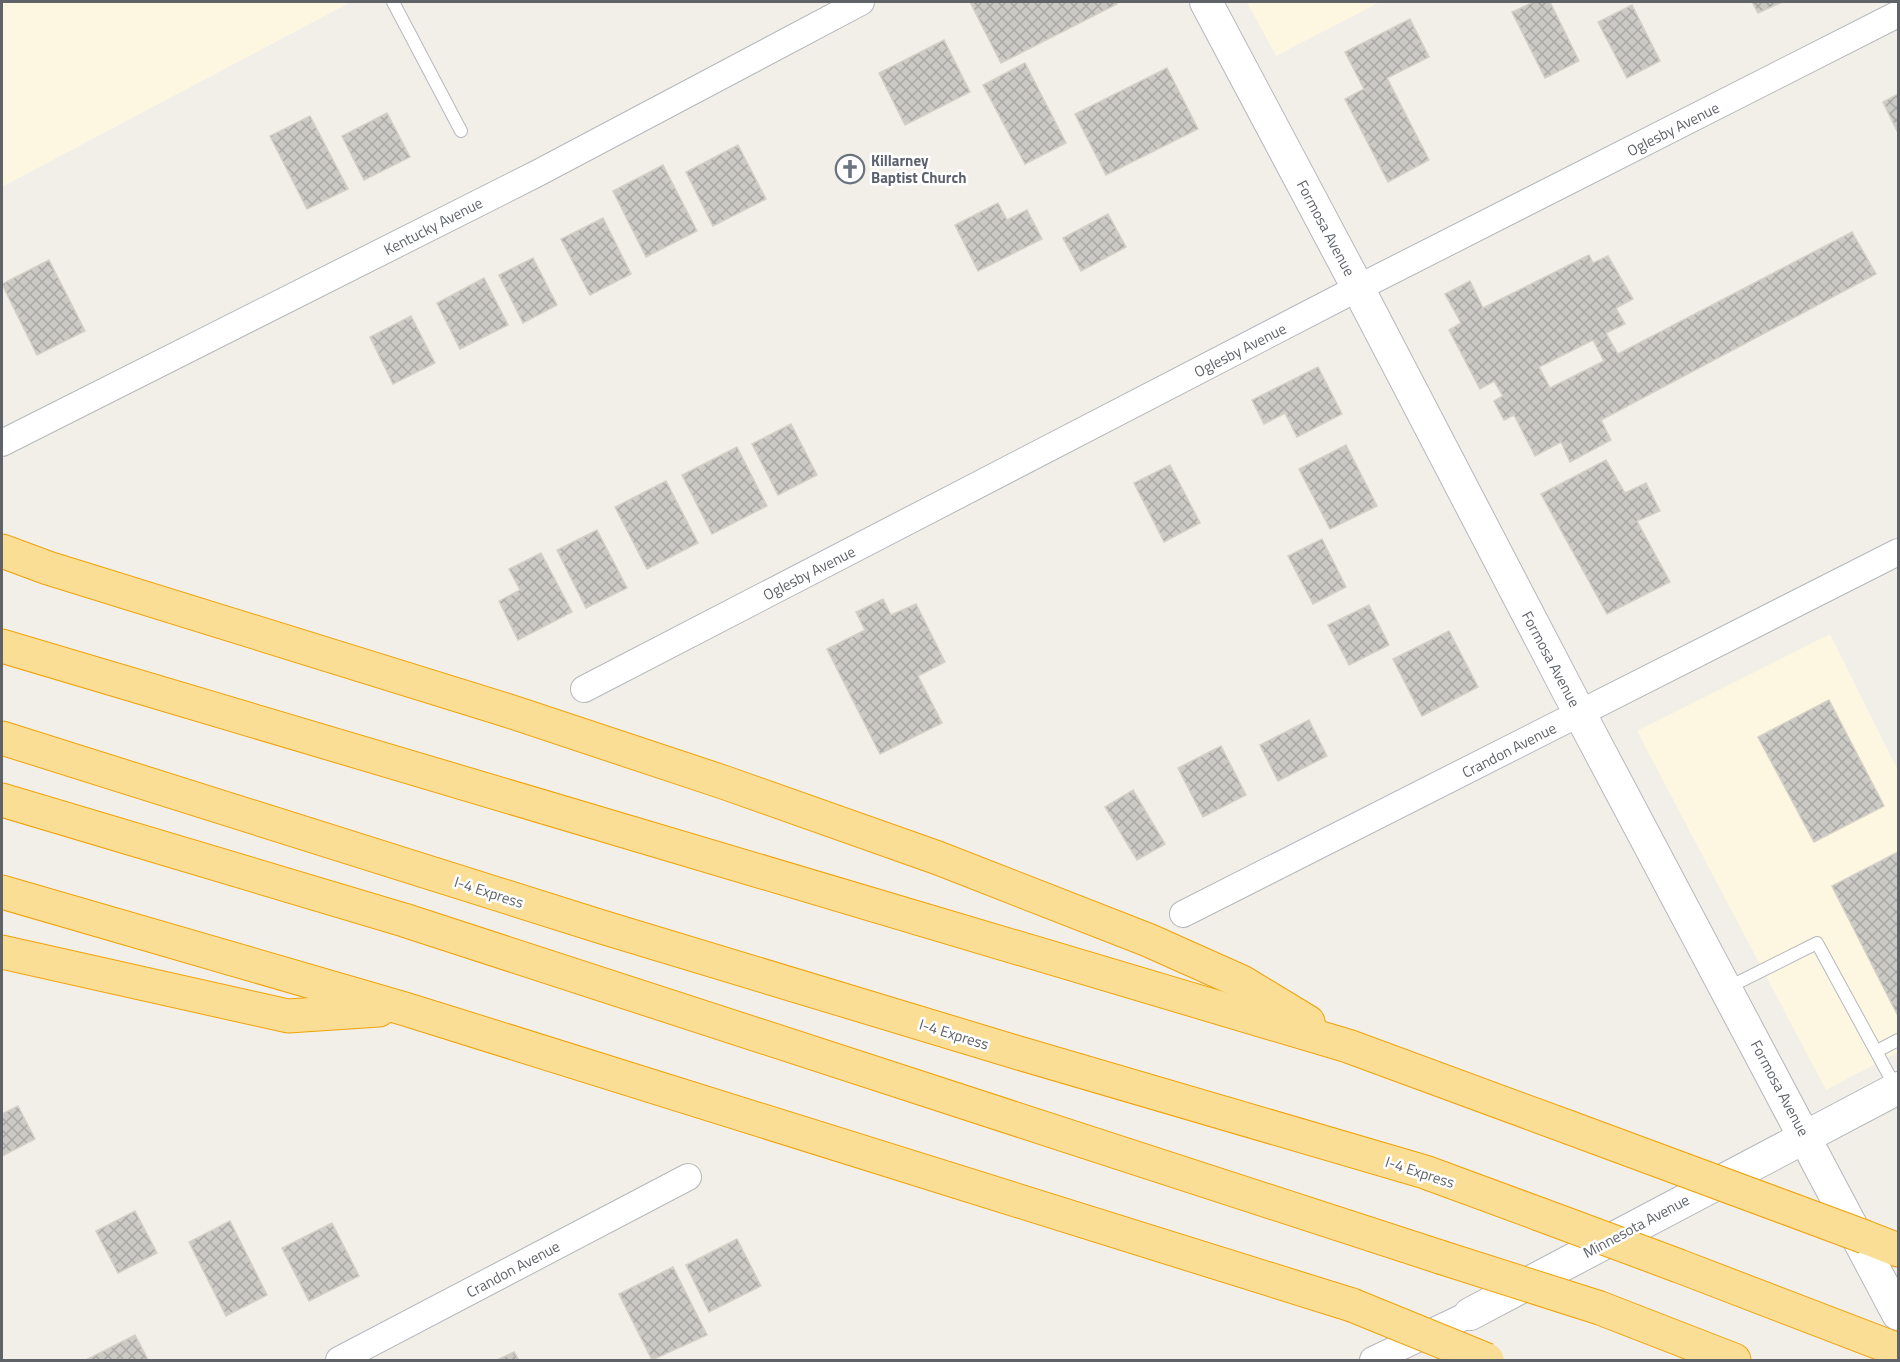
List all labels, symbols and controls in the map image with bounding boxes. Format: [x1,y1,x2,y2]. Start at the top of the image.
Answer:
street label: Oglesby Avenue [1623,96,1723,162]
place label: Killarney Baptist Church [871,149,966,189]
church icon: Killarney Baptist Church [834,153,866,185]
street label: Formosa Avenue [1291,176,1361,280]
street label: Kentucky Avenue [380,191,486,261]
street label: Oglesby Avenue [1190,317,1290,383]
street label: Oglesby Avenue [759,540,859,606]
street label: Formosa Avenue [1516,607,1586,711]
street label: Crandon Avenue [1458,716,1560,784]
street label: I-4 Express [451,870,527,914]
street label: I-4 Express [916,1013,992,1055]
street label: Formosa Avenue [1745,1036,1815,1140]
street label: I-4 Express [1382,1150,1458,1194]
street label: Minnesota Avenue [1579,1188,1693,1264]
street label: Crandon Avenue [462,1235,564,1303]

